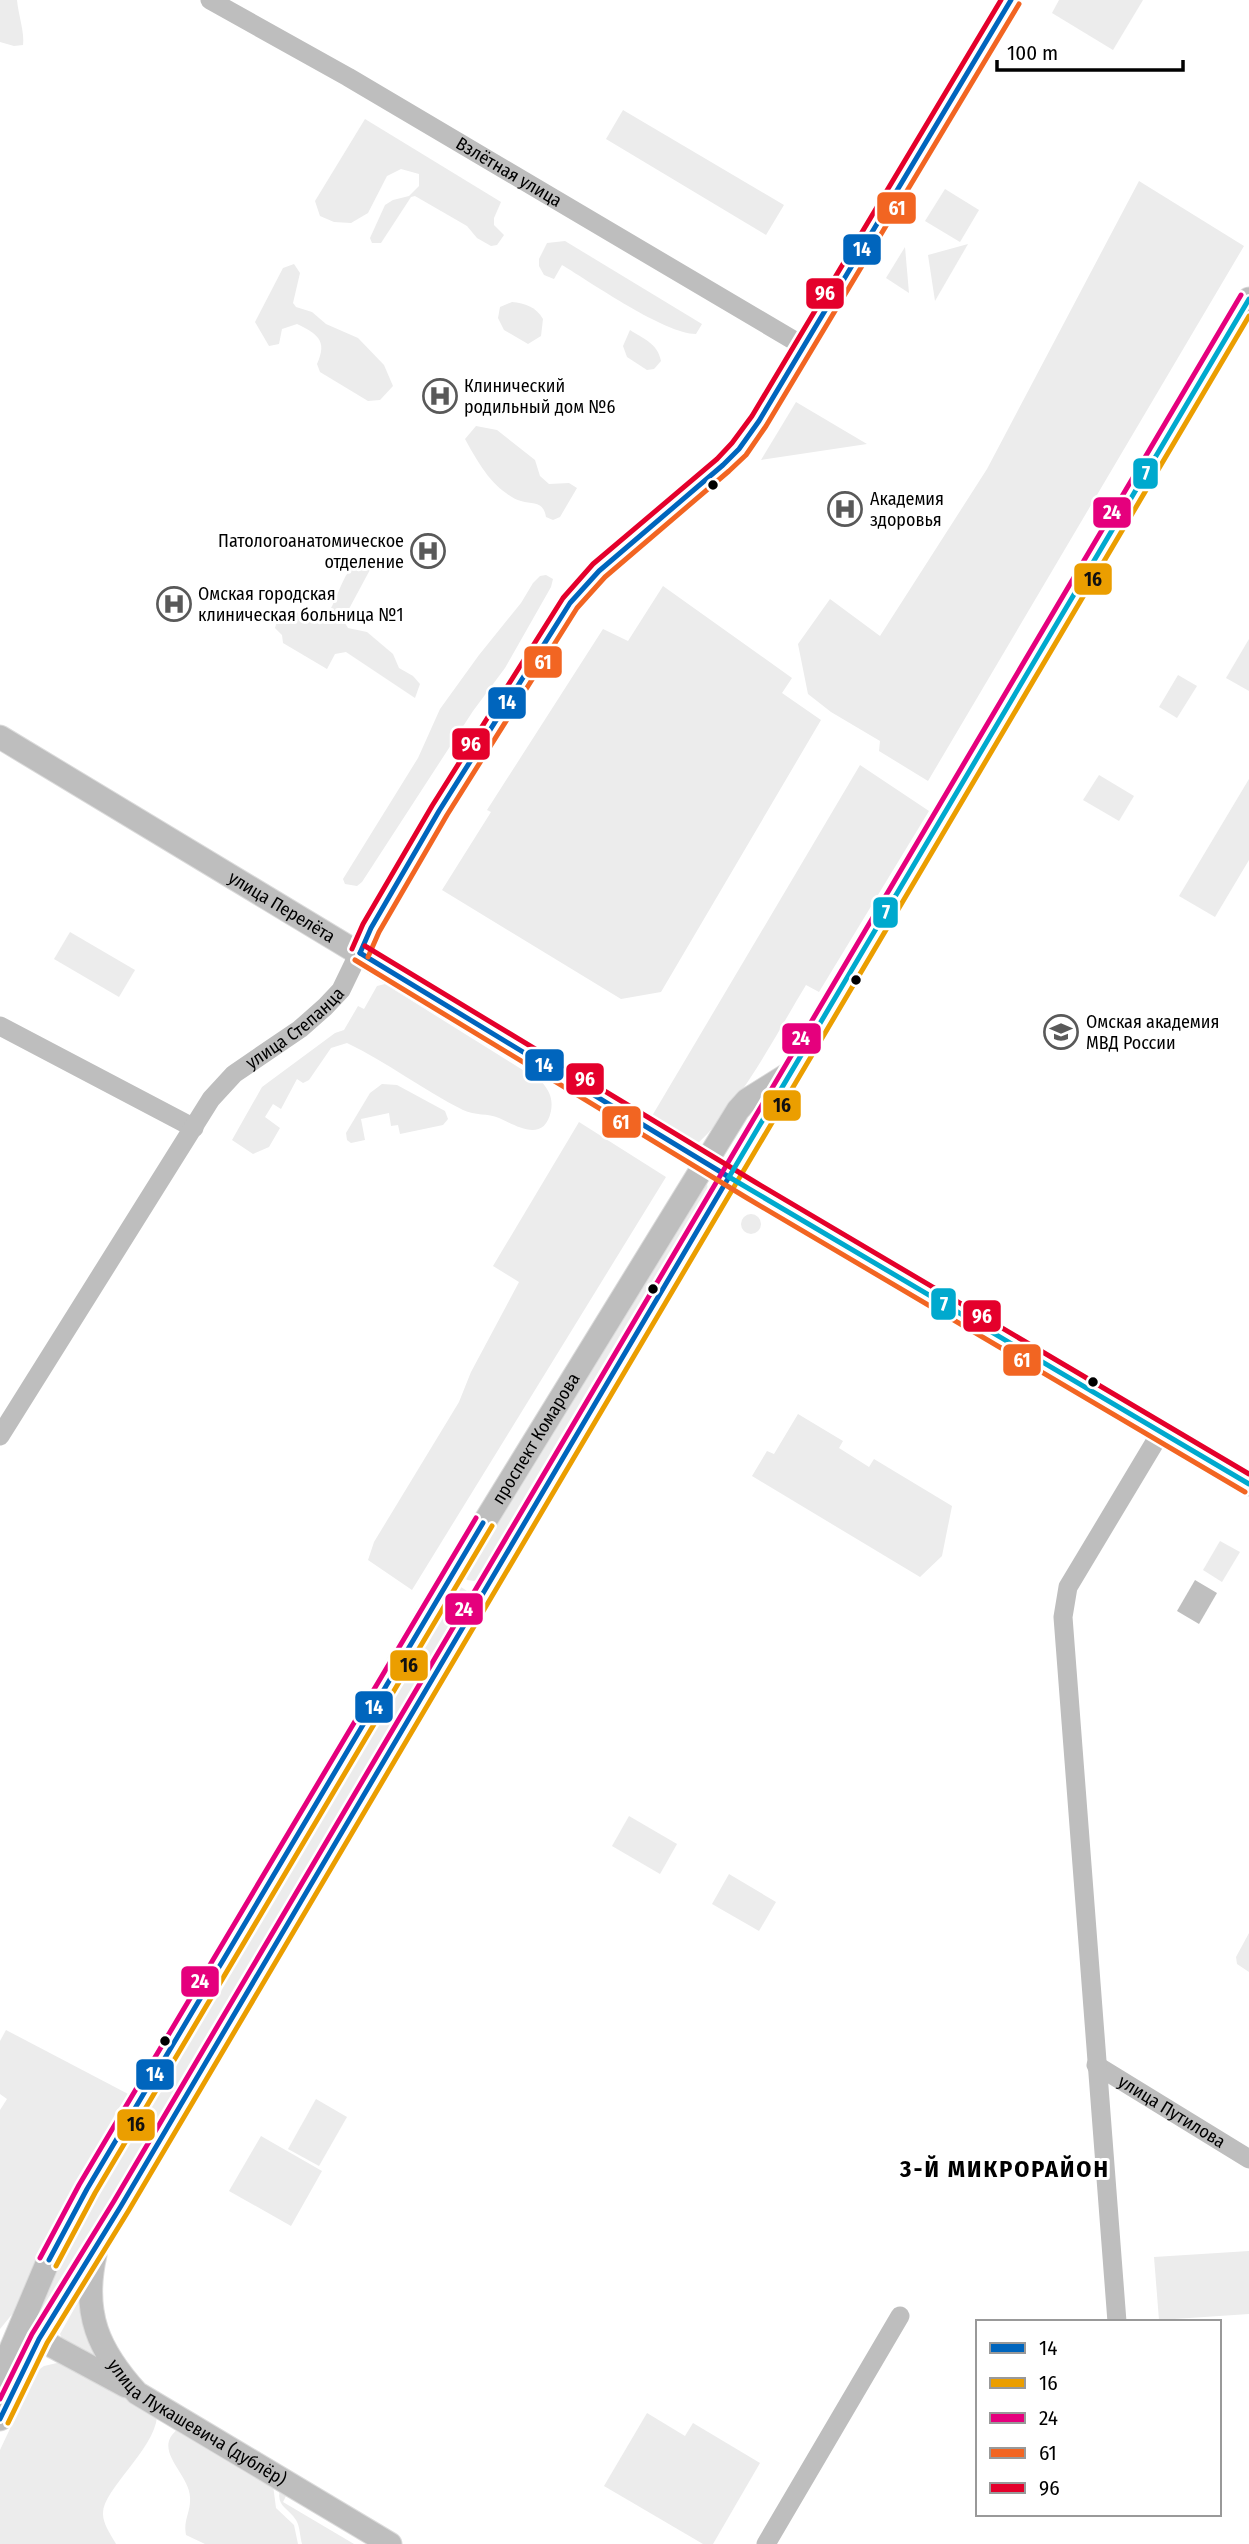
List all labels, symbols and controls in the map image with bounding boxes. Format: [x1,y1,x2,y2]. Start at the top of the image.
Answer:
scale bar [997,28,1182,72]
text: 100 m [1007,40,1058,66]
street label: Взлётная улица [452,132,566,212]
line badge: 61 [876,191,917,225]
text: 61 [888,197,906,220]
line badge: 14 [842,233,882,266]
text: 14 [853,238,871,261]
line badge: 96 [805,277,845,310]
text: 96 [815,282,835,305]
place label: Клинический родильный дом №6 [464,375,615,418]
hospital icon: Клинический родильный дом №6 [421,377,459,415]
line badge: 7 [1132,457,1159,490]
text: 7 [1142,462,1150,485]
unlabelled marker [706,478,720,492]
place label: Академия здоровья [870,488,944,531]
hospital icon: Академия здоровья [826,490,864,528]
line badge: 24 [1092,496,1132,529]
text: 24 [1102,501,1121,524]
place label: Патологоанатомическое отделение [218,530,404,573]
hospital icon: Патологоанатомическое отделение [409,532,447,570]
line badge: 16 [1073,562,1113,596]
text: 16 [1084,568,1102,591]
place label: Омская городская клиническая больница №1 [198,583,403,626]
hospital icon: Омская городская клиническая больница №1 [155,585,193,623]
line badge: 61 [523,645,563,679]
text: 61 [534,651,552,674]
line badge: 14 [487,686,527,720]
text: 14 [498,691,516,714]
line badge: 96 [451,727,491,761]
text: 96 [461,733,481,756]
street label: улица Перелёта [224,866,339,948]
line badge: 7 [872,896,899,929]
text: 7 [882,901,890,924]
unlabelled marker [849,973,863,987]
street label: улица Степанца [241,983,349,1074]
place label: Омская академия МВД России [1086,1011,1219,1054]
school or university icon: Омская академия МВД России [1042,1013,1080,1051]
line badge: 24 [781,1022,822,1055]
text: 24 [791,1027,810,1050]
line badge: 14 [524,1048,565,1082]
text: 14 [535,1054,553,1077]
line badge: 96 [565,1062,605,1096]
text: 96 [575,1068,595,1091]
line badge: 16 [762,1089,802,1122]
text: 16 [773,1094,791,1117]
line badge: 61 [601,1105,642,1139]
text: 61 [612,1111,630,1134]
unlabelled marker [646,1282,660,1296]
line badge: 7 [930,1287,957,1321]
text: 7 [940,1293,948,1316]
line badge: 96 [962,1299,1002,1333]
text: 96 [972,1305,992,1328]
line badge: 61 [1002,1343,1042,1377]
text: 61 [1013,1349,1031,1372]
street label: проспект Комарова [487,1369,585,1508]
unlabelled marker [1086,1375,1100,1389]
line badge: 24 [444,1592,484,1626]
text: 24 [454,1598,473,1621]
line badge: 16 [389,1649,429,1682]
text: 16 [400,1654,418,1677]
line badge: 14 [354,1690,394,1724]
text: 14 [365,1696,383,1719]
line badge: 24 [180,1965,220,1998]
text: 24 [190,1970,209,1993]
unlabelled marker [158,2034,172,2048]
line badge: 14 [135,2058,175,2091]
text: 14 [146,2063,164,2086]
street label: улица Путилова [1114,2070,1230,2153]
line badge: 16 [116,2108,156,2142]
text: 16 [127,2113,145,2136]
district label: 3-Й МИКРОРАЙОН [899,2155,1110,2183]
legend [976,2320,1221,2516]
text: 14 [1039,2335,1057,2361]
street label: улица Лукашевича (дублёр) [103,2355,290,2490]
text: 16 [1039,2370,1058,2396]
text: 24 [1039,2405,1058,2431]
text: 61 [1039,2440,1057,2466]
text: 96 [1039,2475,1060,2501]

